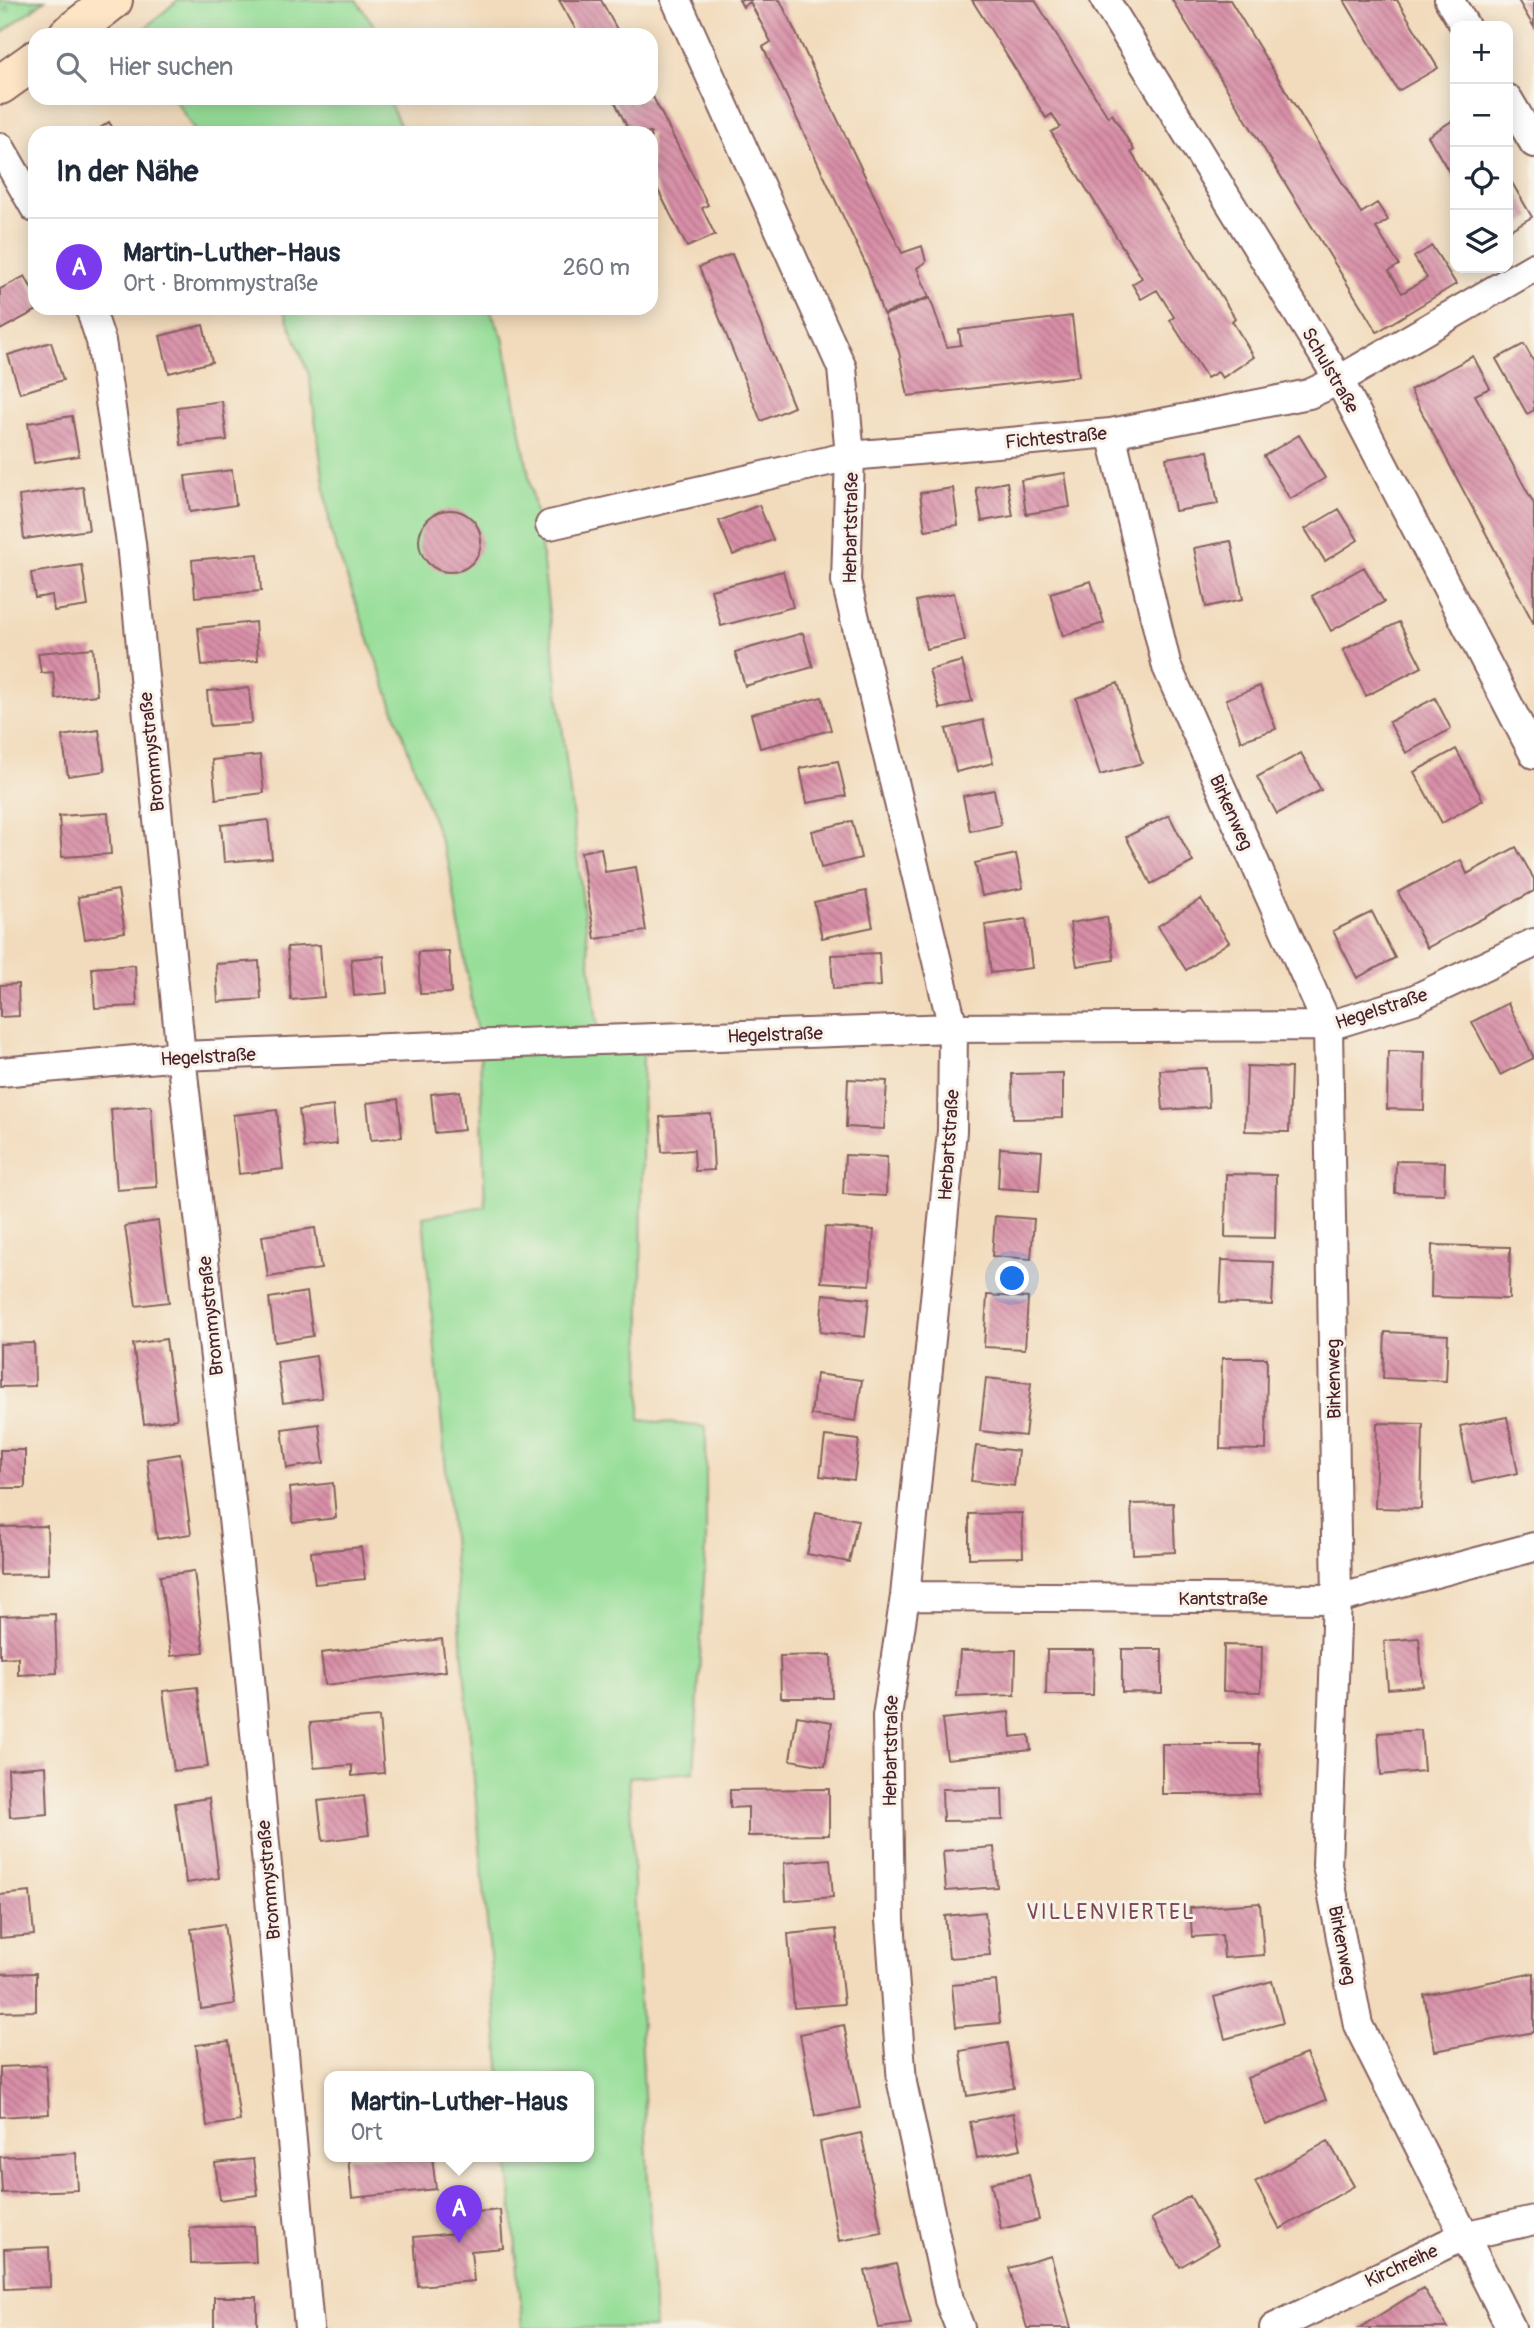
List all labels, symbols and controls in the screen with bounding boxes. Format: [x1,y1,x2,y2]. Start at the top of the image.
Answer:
map controls [1450,21,1513,273]
button: + [1450,21,1513,84]
search box [28,28,658,105]
icon: search [52,48,90,86]
text: Hier suchen [108,51,233,83]
button: − [1450,84,1513,147]
button: locate [1450,147,1513,210]
text: In der Nähe [56,153,198,190]
button: layers [1450,210,1513,273]
text: Martin-Luther-Haus [123,237,340,269]
text: A [72,253,86,282]
text: 260 m [563,253,630,282]
text: Ort · Brommystraße [123,269,318,298]
street label: Schulstraße [1296,323,1365,418]
street label: Fichtestraße [1004,422,1109,454]
street label: Herbartstraße [838,471,864,584]
street label: Brommystraße [134,690,170,813]
street label: Birkenweg [1204,771,1258,854]
street label: Hegelstraße [1332,983,1431,1035]
street label: Hegelstraße [727,1021,824,1049]
street label: Hegelstraße [160,1042,257,1071]
street label: Herbartstraße [933,1088,965,1202]
street label: Brommystraße [193,1254,229,1377]
your location [995,1261,1029,1295]
street label: Birkenweg [1321,1339,1347,1419]
street label: Kantstraße [1178,1587,1268,1611]
street label: Herbartstraße [878,1694,904,1807]
street label: Brommystraße [252,1818,286,1941]
district label: VILLENVIERTEL [1026,1899,1196,1926]
street label: Birkenweg [1323,1903,1361,1987]
popup [324,2071,594,2162]
text: Martin-Luther-Haus [350,2086,568,2118]
text: Ort [350,2118,383,2147]
pin: A [436,2185,482,2243]
street label: Kirchreihe [1361,2238,1442,2293]

